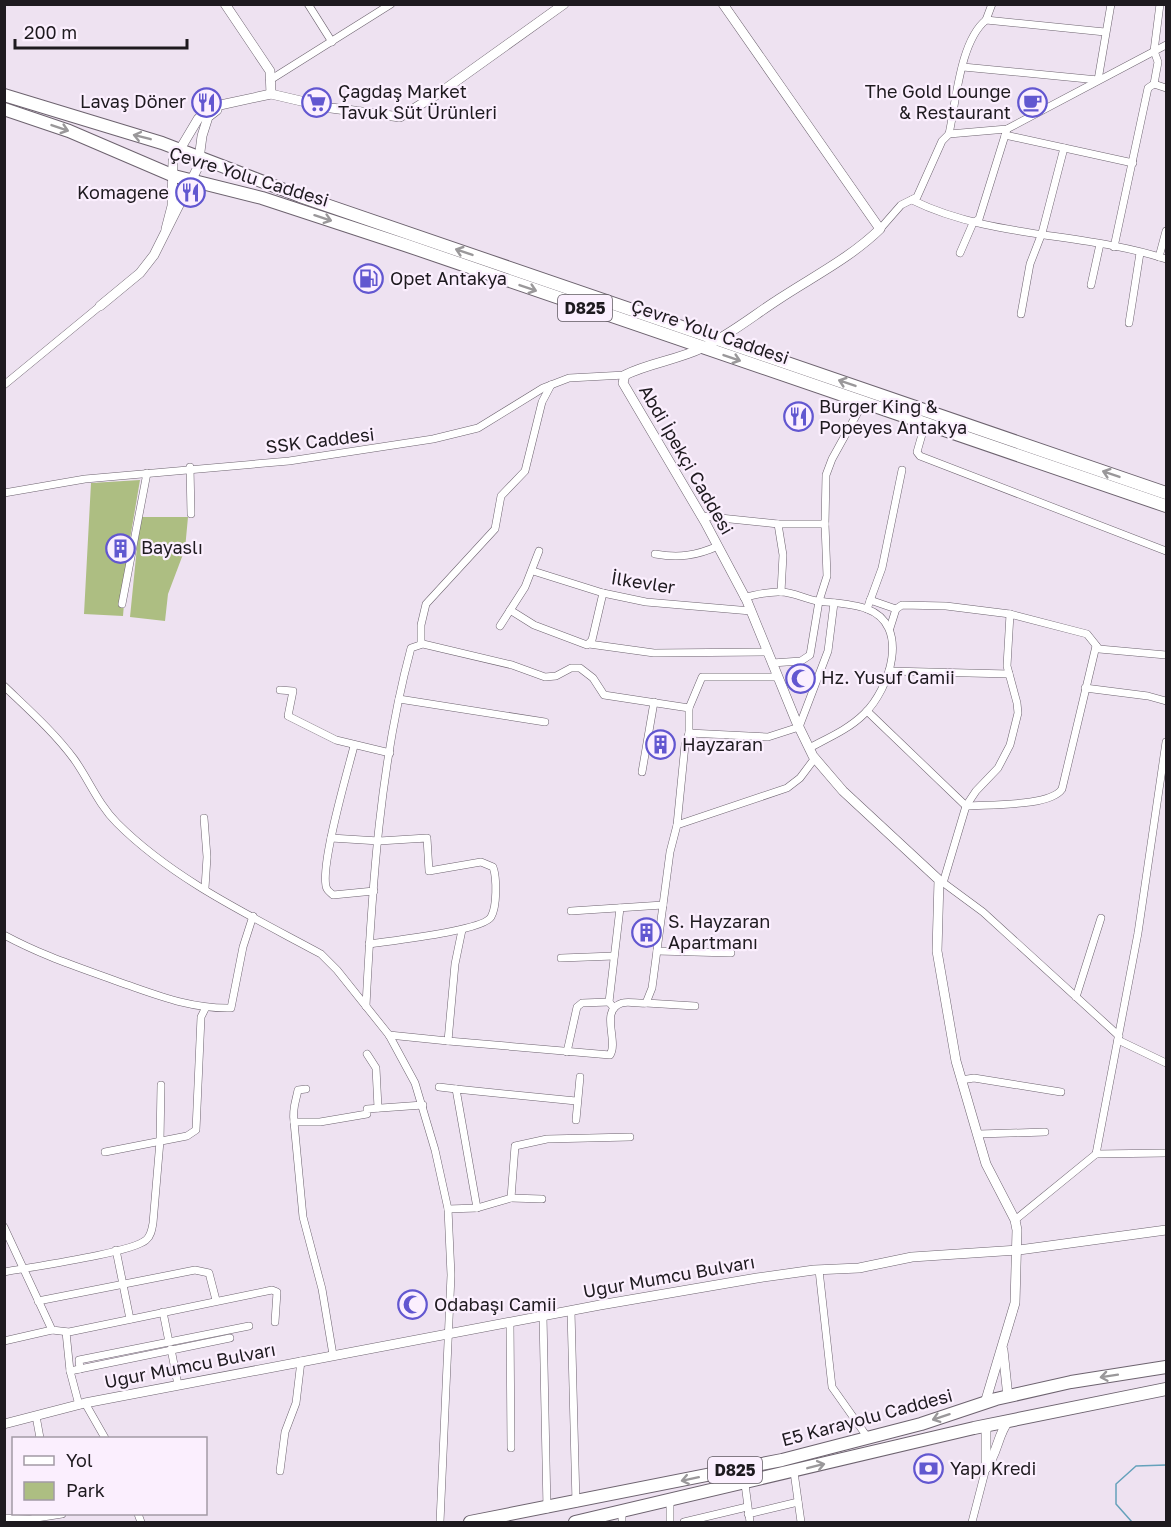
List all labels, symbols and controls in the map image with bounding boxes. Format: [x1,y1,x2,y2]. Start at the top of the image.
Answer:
scale bar [15,12,188,50]
text: 200 m [24,21,77,43]
place label: Çağdaş Market Tavuk Süt Ürünleri [338,80,497,123]
place label: The Gold Lounge & Restaurant [865,80,1011,123]
restaurant icon: Lavaş Döner [191,86,223,118]
supermarket icon: Çağdaş Market Tavuk Süt Ürünleri [301,86,333,118]
cafe icon: The Gold Lounge & Restaurant [1016,86,1048,118]
place label: Lavaş Döner [80,90,186,112]
one-way arrow [50,123,69,134]
one-way arrow [133,131,152,143]
street label: Çevre Yolu Caddesi [167,141,332,211]
restaurant icon: Komagene [174,177,206,209]
place label: Komagene [77,181,169,203]
one-way arrow [313,214,332,225]
one-way arrow [455,246,474,257]
fuel station icon: Opet Antakya [353,263,385,295]
place label: Opet Antakya [390,267,507,289]
one-way arrow [518,283,537,294]
street label: Çevre Yolu Caddesi [628,294,792,368]
road number: D825 [558,295,612,321]
one-way arrow [722,354,741,365]
one-way arrow [838,376,857,387]
street label: Abdi İpekçi Caddesi [635,381,739,538]
place label: Burger King & Popeyes Antakya [819,395,967,438]
restaurant icon: Burger King & Popeyes Antakya [782,401,814,433]
street label: SSK Caddesi [264,422,375,458]
one-way arrow [1102,467,1121,478]
building icon: Bayaslı [104,532,136,564]
place label: Bayaslı [141,536,203,558]
street label: İlkevler [610,566,677,598]
mosque icon: Hz. Yusuf Camii [784,662,816,694]
place label: Hz. Yusuf Camii [821,666,955,688]
building icon: Hayzaran [645,729,677,761]
place label: Hayzaran [682,733,763,755]
place label: S. Hayzaran Apartmanı [668,910,770,953]
building icon: S. Hayzaran Apartmanı [631,916,663,948]
street label: Uğur Mumcu Bulvarı [581,1250,756,1302]
mosque icon: Odabaşı Camii [397,1289,429,1321]
place label: Odabaşı Camii [434,1293,557,1315]
street label: Uğur Mumcu Bulvarı [102,1338,277,1392]
one-way arrow [1099,1371,1119,1382]
street label: E5 Karayolu Caddesi [779,1384,955,1450]
one-way arrow [932,1413,951,1424]
legend [12,1437,207,1515]
text: Yol [66,1449,93,1471]
bank icon: Yapı Kredi [913,1453,945,1485]
road number: D825 [708,1457,762,1483]
place label: Yapı Kredi [950,1457,1036,1479]
one-way arrow [806,1460,825,1472]
one-way arrow [681,1474,701,1485]
text: Park [66,1479,105,1501]

